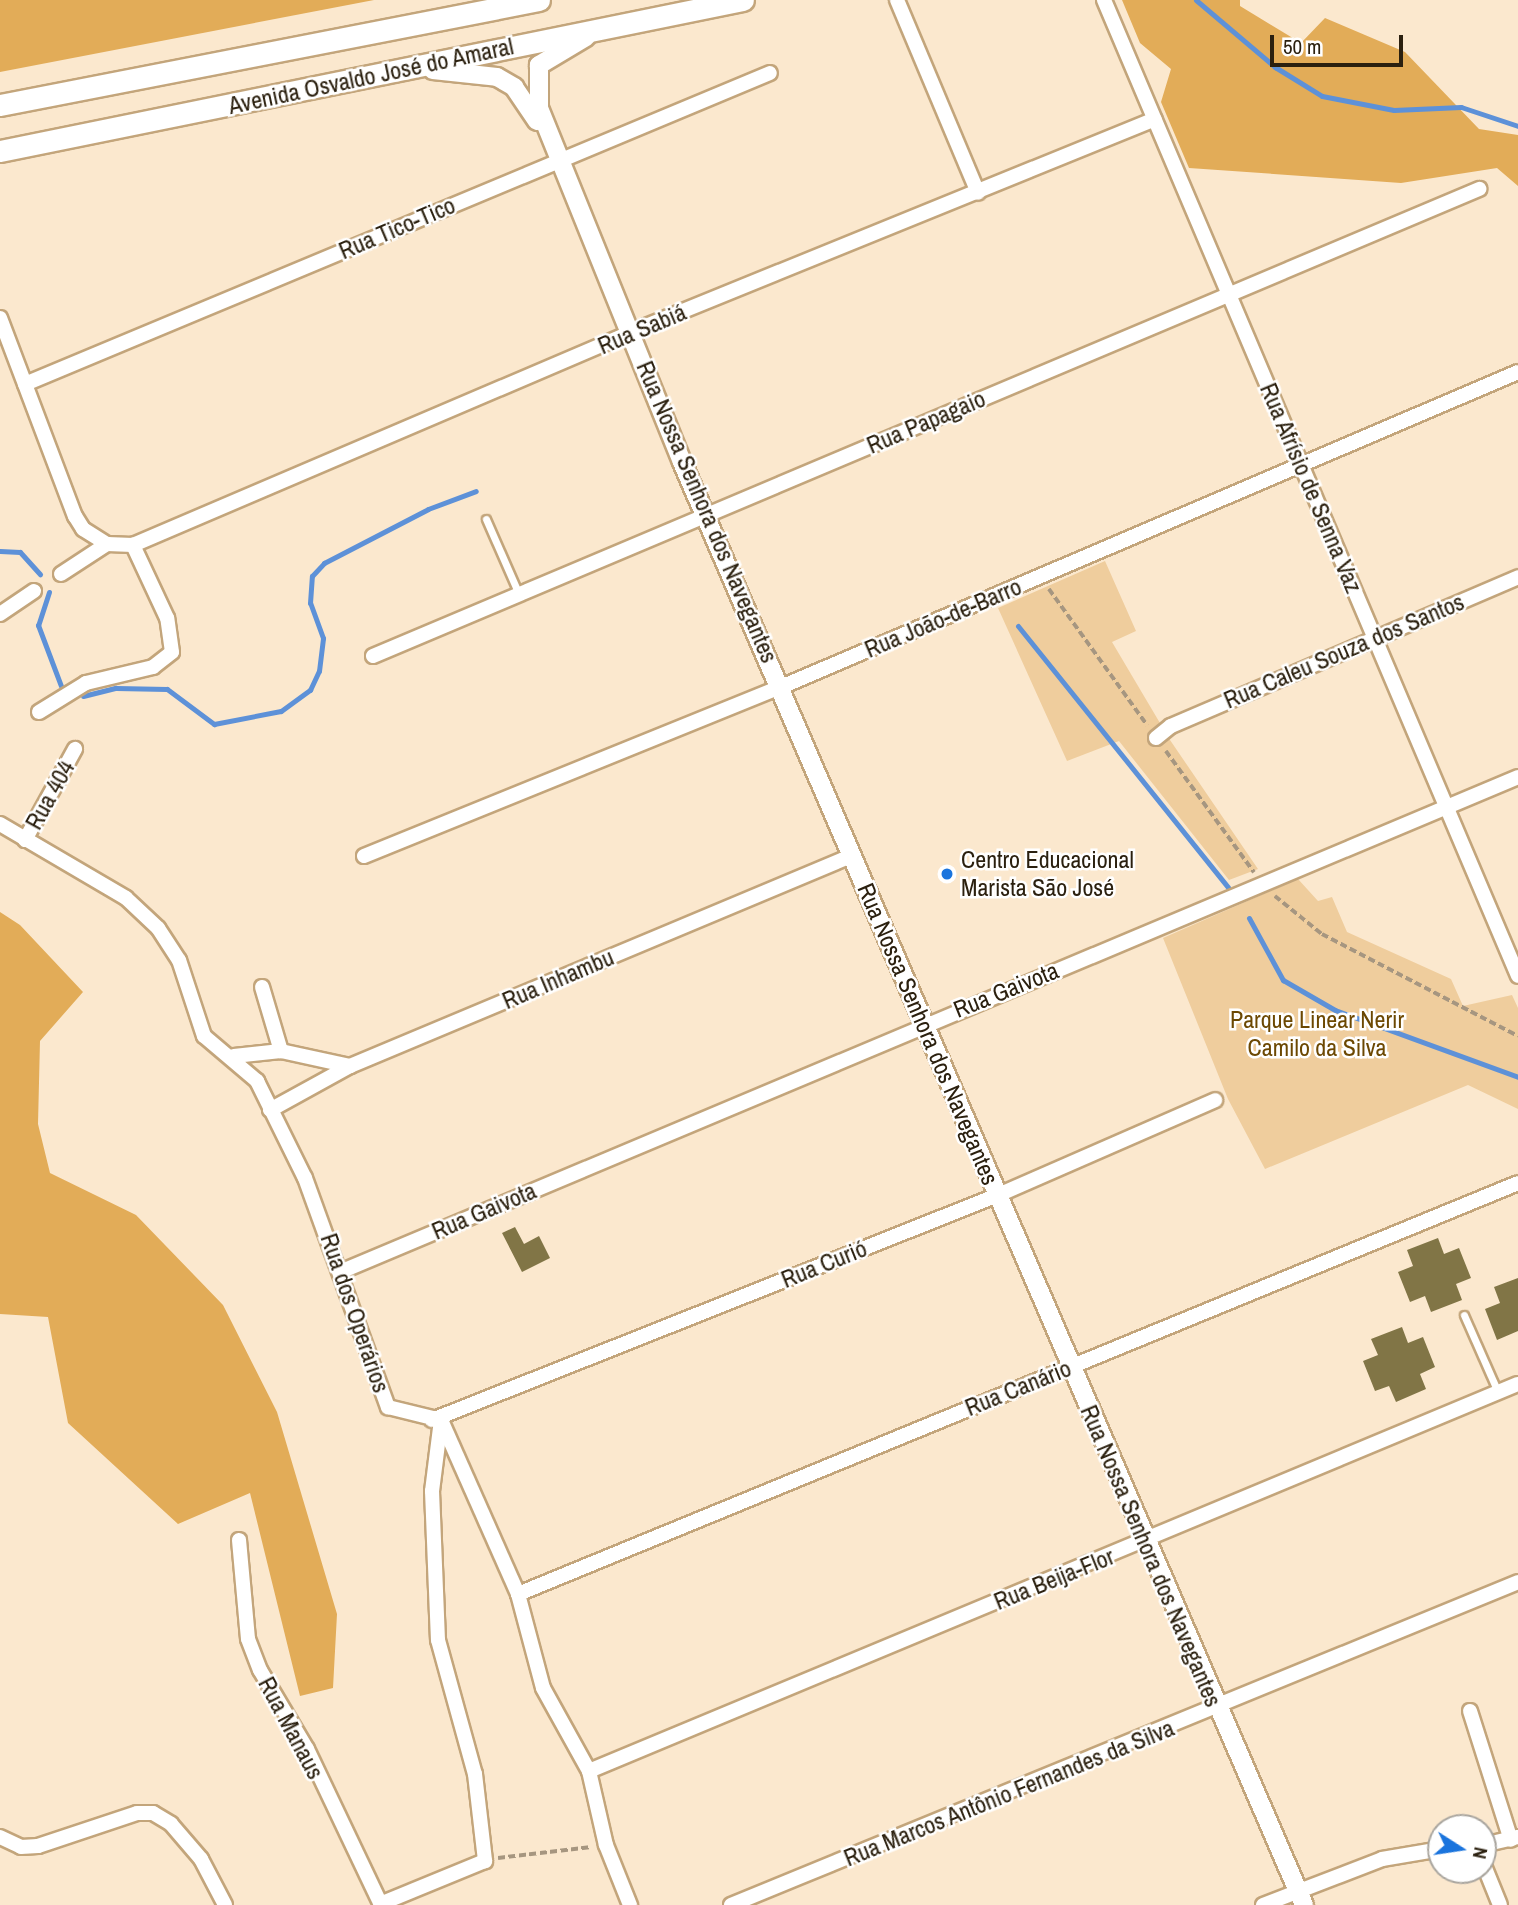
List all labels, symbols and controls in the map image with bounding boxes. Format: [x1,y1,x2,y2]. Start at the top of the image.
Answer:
scale bar [1273,21,1406,65]
street label: Avenida Osvaldo José do Amaral [225,32,517,120]
text: 50 m [1283,32,1321,61]
street label: Rua Tico-Tico [334,191,460,265]
street label: Rua Sabiá [594,298,690,360]
street label: Rua Nossa Senhora dos Navegantes [630,357,784,667]
street label: Rua Afrísio de Senna Vaz [1254,378,1368,598]
street label: Rua Papagaio [862,384,990,460]
street label: Rua João-de-Barro [860,572,1026,664]
street label: Rua Caleu Souza dos Santos [1220,587,1468,715]
street label: Rua 404 [19,755,81,835]
place label: Centro Educacional Marista São José [961,846,1134,902]
marker: Centro Educacional Marista São José [939,866,955,882]
street label: Rua Nossa Senhora dos Navegantes [851,879,1005,1189]
street label: Rua Inhambu [498,943,618,1015]
street label: Rua Gaivota [949,956,1063,1024]
park label: Parque Linear Nerir Camilo da Silva [1230,1006,1404,1062]
street label: Rua Gaivota [428,1176,540,1246]
street label: Rua dos Operários [314,1230,396,1396]
street label: Rua Curió [777,1234,871,1294]
street label: Rua Canário [961,1354,1075,1422]
street label: Rua Nossa Senhora dos Navegantes [1074,1401,1228,1711]
street label: Rua Beija-Flor [990,1542,1118,1616]
street label: Rua Manaus [252,1672,330,1784]
street label: Rua Marcos Antônio Fernandes da Silva [839,1713,1179,1873]
north arrow [1427,1814,1497,1884]
text: N [1467,1845,1494,1861]

